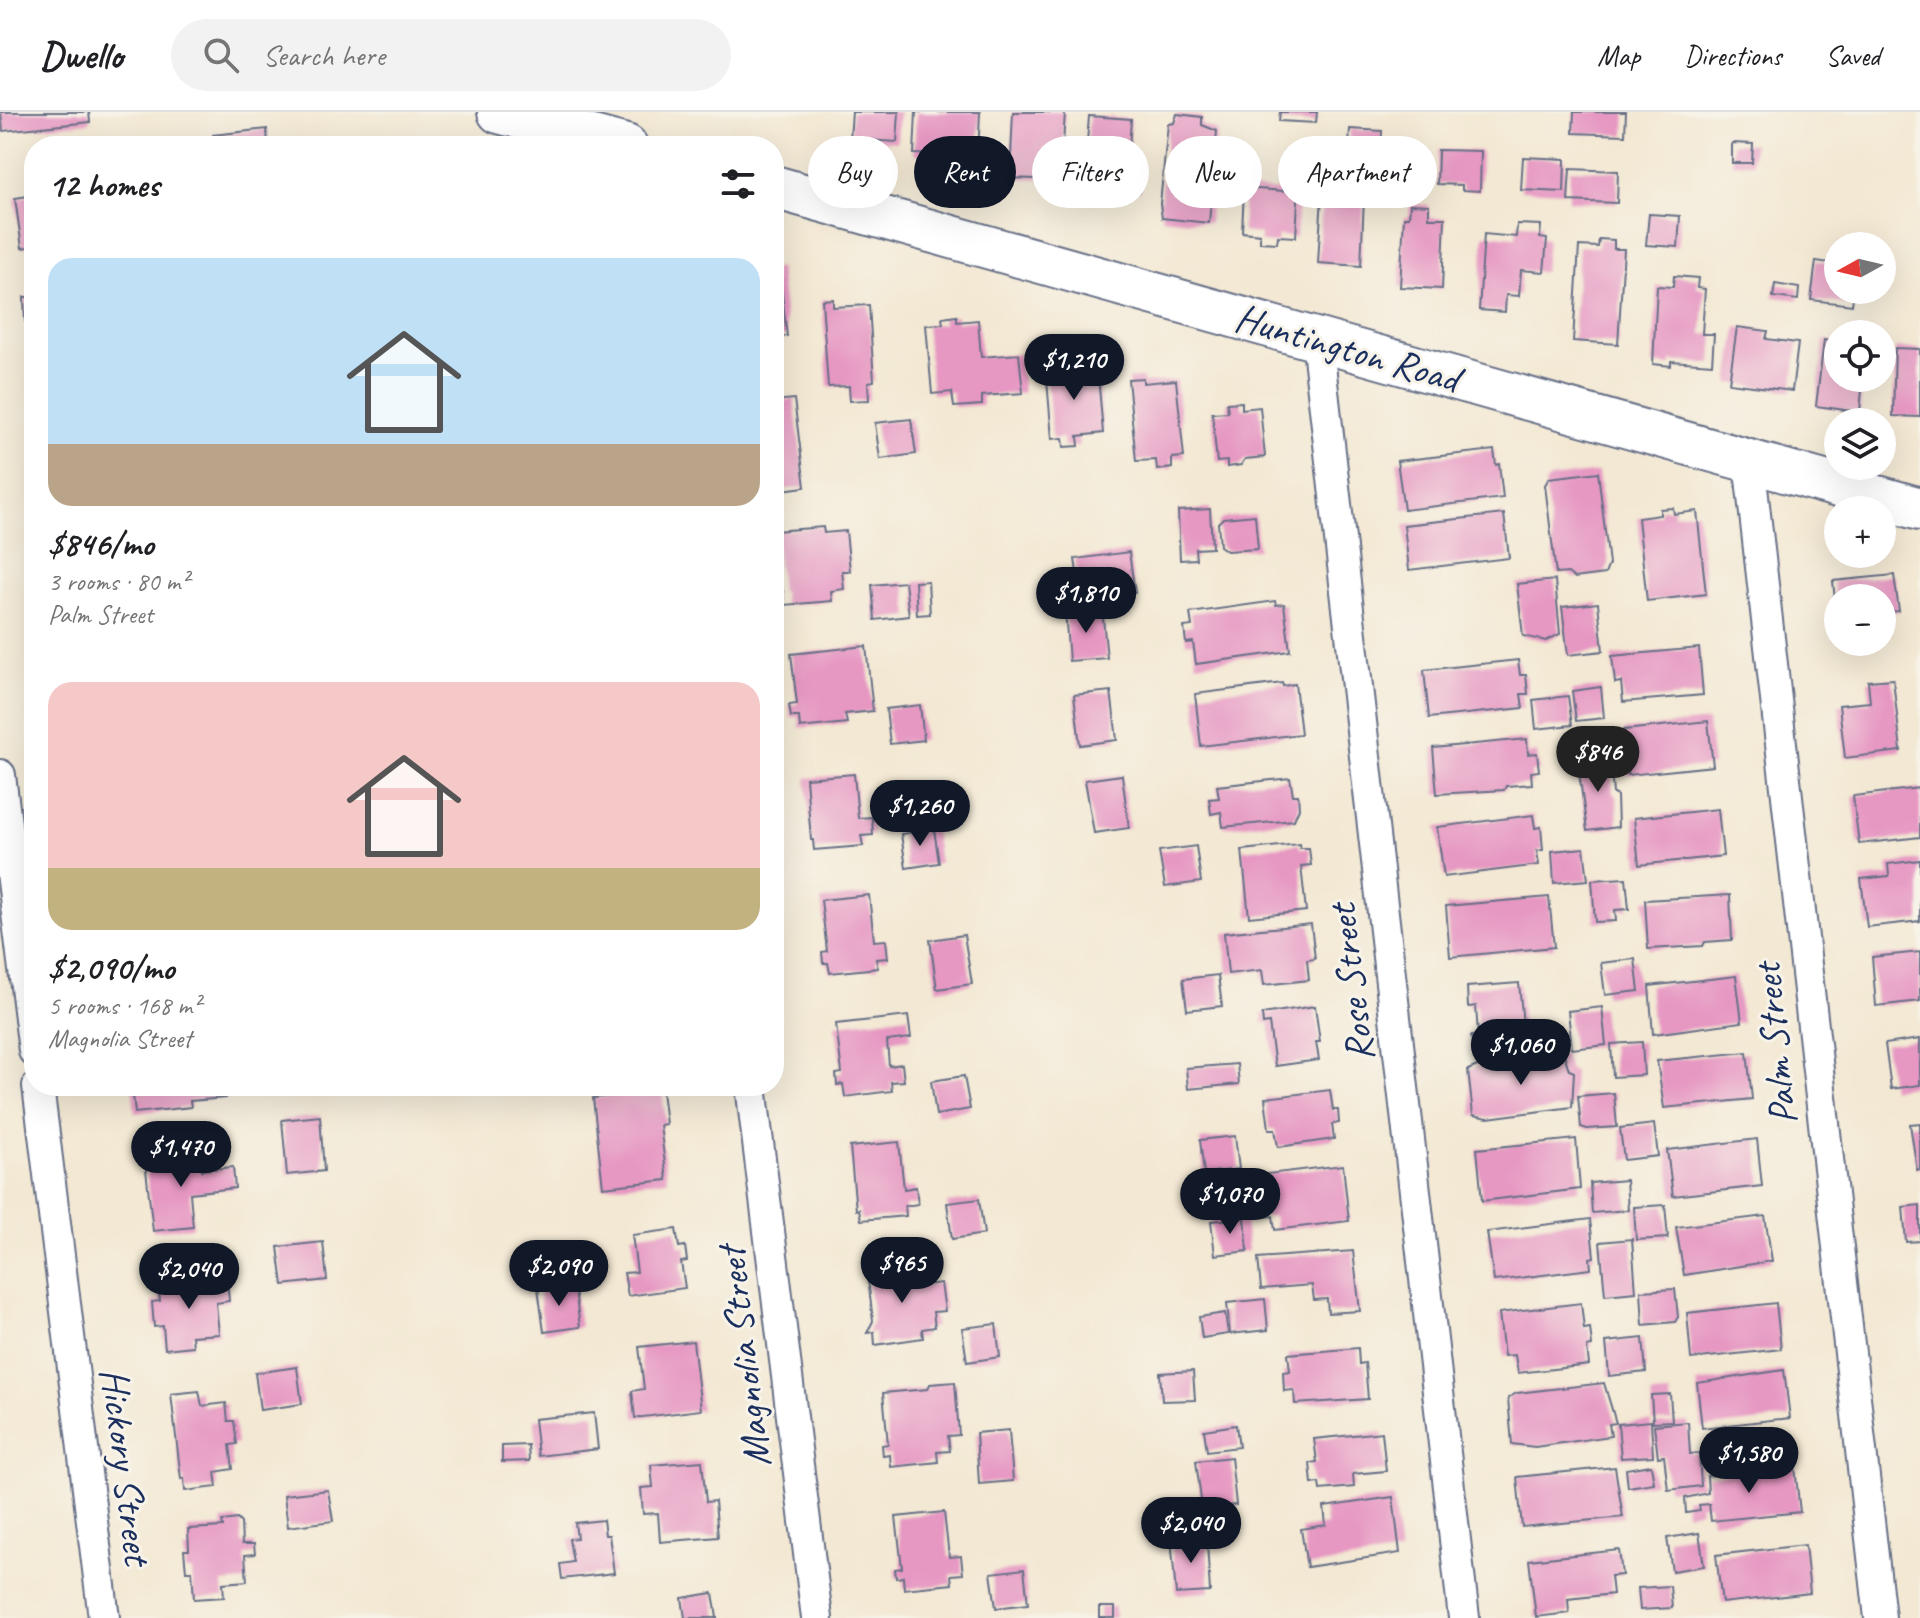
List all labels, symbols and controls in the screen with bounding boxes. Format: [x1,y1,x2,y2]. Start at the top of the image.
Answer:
search box [171,19,731,91]
text: Dwello [40,32,123,79]
icon: search [199,33,243,77]
text: Search here [263,36,385,74]
text: Map [1597,38,1640,73]
text: Directions [1684,38,1782,73]
text: Saved [1826,38,1880,73]
chip: Buy [808,136,898,208]
chip: Rent [914,136,1016,208]
chip: Filters [1032,136,1149,208]
chip: New [1165,136,1262,208]
chip: Apartment [1278,136,1437,208]
icon: filters [716,162,760,206]
text: 12 homes [48,163,159,206]
north arrow [1824,232,1896,304]
map controls [1824,232,1896,656]
street label: Huntington Road [1229,292,1471,405]
icon: home [332,310,476,454]
button: locate [1824,320,1896,392]
pin: $1,210 [1009,334,1139,402]
text: $1,210 [1042,343,1106,376]
button: layers [1824,408,1896,480]
button: + [1824,496,1896,568]
text: $846/mo [48,522,153,565]
text: 3 rooms · 80 m² [48,565,189,598]
pin: $1,810 [1021,567,1151,635]
text: $1,810 [1054,576,1118,609]
button: − [1824,584,1896,656]
text: Palm Street [48,598,153,631]
pin: $846 [1551,726,1645,794]
icon: home [332,734,476,878]
text: $846 [1574,735,1622,768]
pin: $1,260 [855,780,985,848]
text: $1,260 [888,789,952,822]
street label: Rose Street [1316,898,1385,1064]
text: $2,090/mo [48,946,174,989]
street label: Palm Street [1741,957,1808,1127]
text: 5 rooms · 168 m² [48,989,200,1022]
pin: $1,060 [1456,1019,1586,1087]
text: Magnolia Street [48,1022,192,1055]
text: $1,060 [1489,1028,1553,1061]
pin: $1,470 [116,1121,246,1189]
text: $1,470 [149,1130,213,1163]
pin: $1,070 [1165,1168,1295,1236]
text: $1,070 [1198,1177,1262,1210]
pin: $965 [855,1237,949,1305]
street label: Magnolia Street [705,1239,782,1470]
pin: $2,090 [494,1240,624,1308]
pin: $2,040 [124,1243,254,1311]
text: $965 [879,1246,925,1279]
text: $2,090 [527,1249,591,1282]
text: $2,040 [157,1252,221,1285]
street label: Hickory Street [89,1365,163,1571]
pin: $1,580 [1684,1427,1814,1495]
text: $1,580 [1717,1436,1781,1469]
pin: $2,040 [1126,1497,1256,1565]
text: $2,040 [1159,1506,1223,1539]

